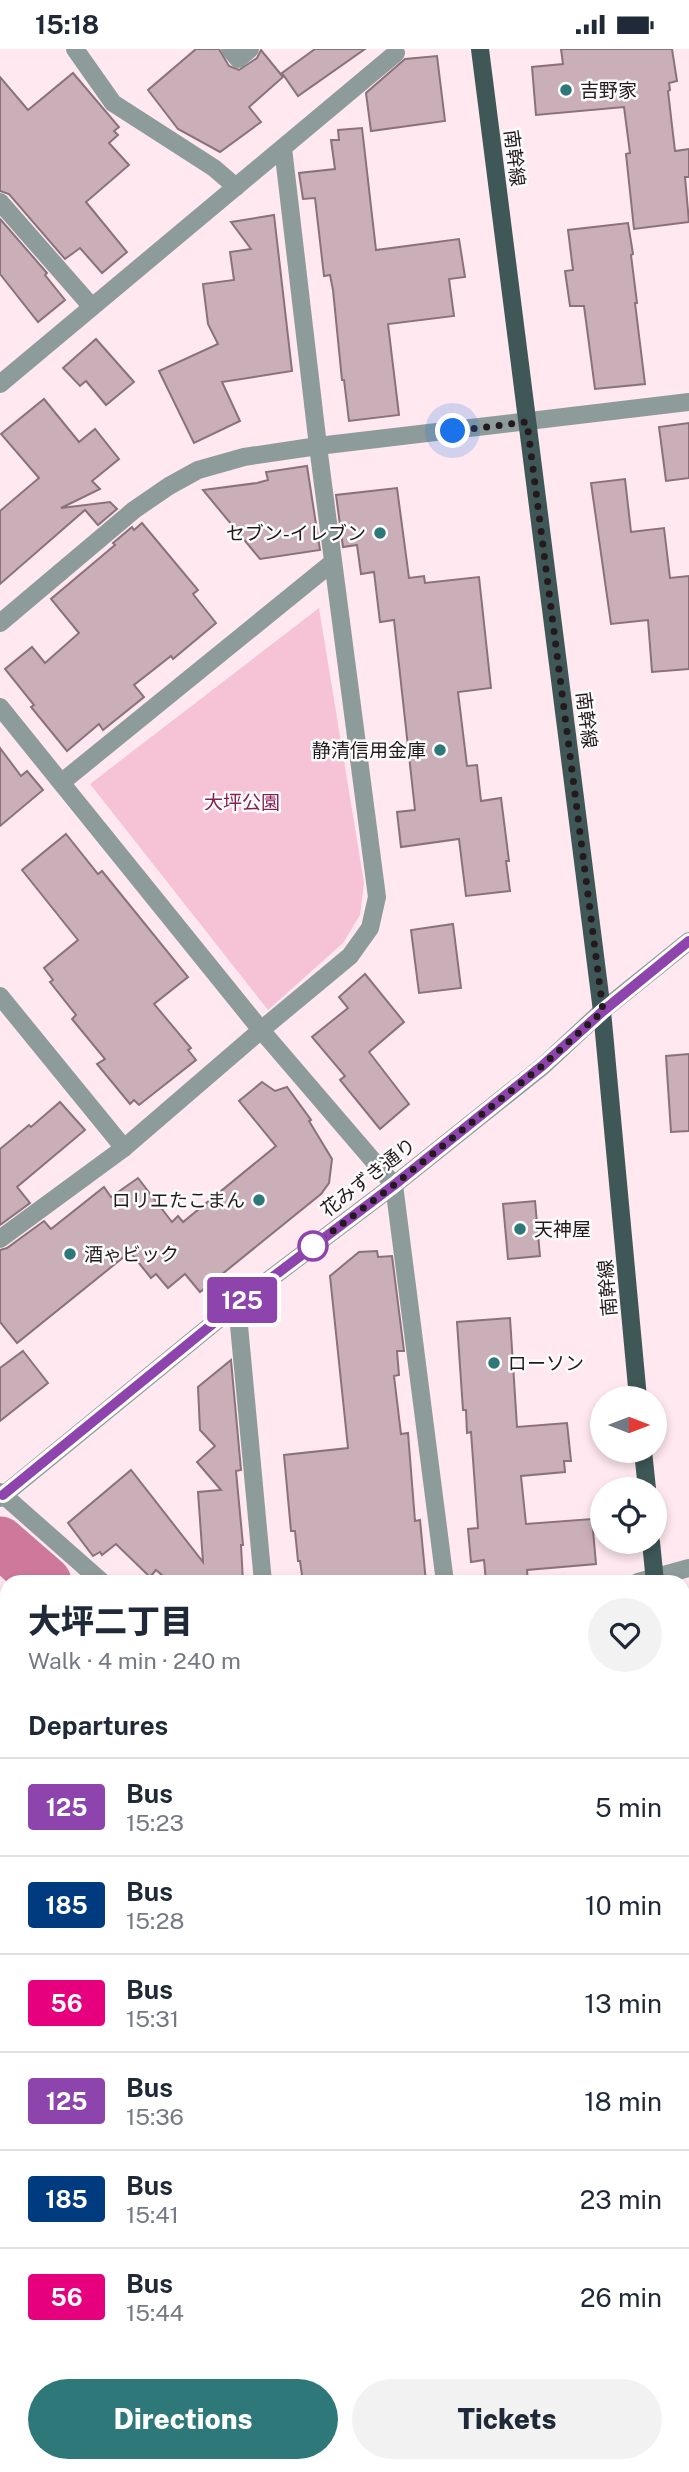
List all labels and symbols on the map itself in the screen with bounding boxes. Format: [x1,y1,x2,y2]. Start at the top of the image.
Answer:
place label: 吉野家 [580,79,637,101]
marker: 吉野家 [558,82,574,98]
street label: 南幹線 [501,128,529,188]
your location [435,413,470,448]
place label: セブン-イレブン [226,522,366,544]
marker: セブン-イレブン [372,525,388,541]
street label: 南幹線 [573,690,601,750]
place label: 静清信用金庫 [312,739,426,761]
marker: 静清信用金庫 [432,742,448,758]
park label: 大坪公園 [204,791,280,813]
street label: 花みずき通り [316,1133,420,1221]
place label: ロリエたこまん [112,1189,245,1211]
marker: ロリエたこまん [251,1192,267,1208]
place label: 天神屋 [534,1218,591,1240]
marker: 天神屋 [512,1221,528,1237]
unlabelled marker [298,1231,328,1261]
place label: 酒ゃビック [84,1243,179,1265]
marker: 酒ゃビック [62,1246,78,1262]
street label: 南幹線 [594,1259,620,1317]
line badge: 125 [202,1277,282,1323]
place label: ローソン [508,1352,584,1374]
marker: ローソン [486,1355,502,1371]
north arrow [590,1386,667,1463]

